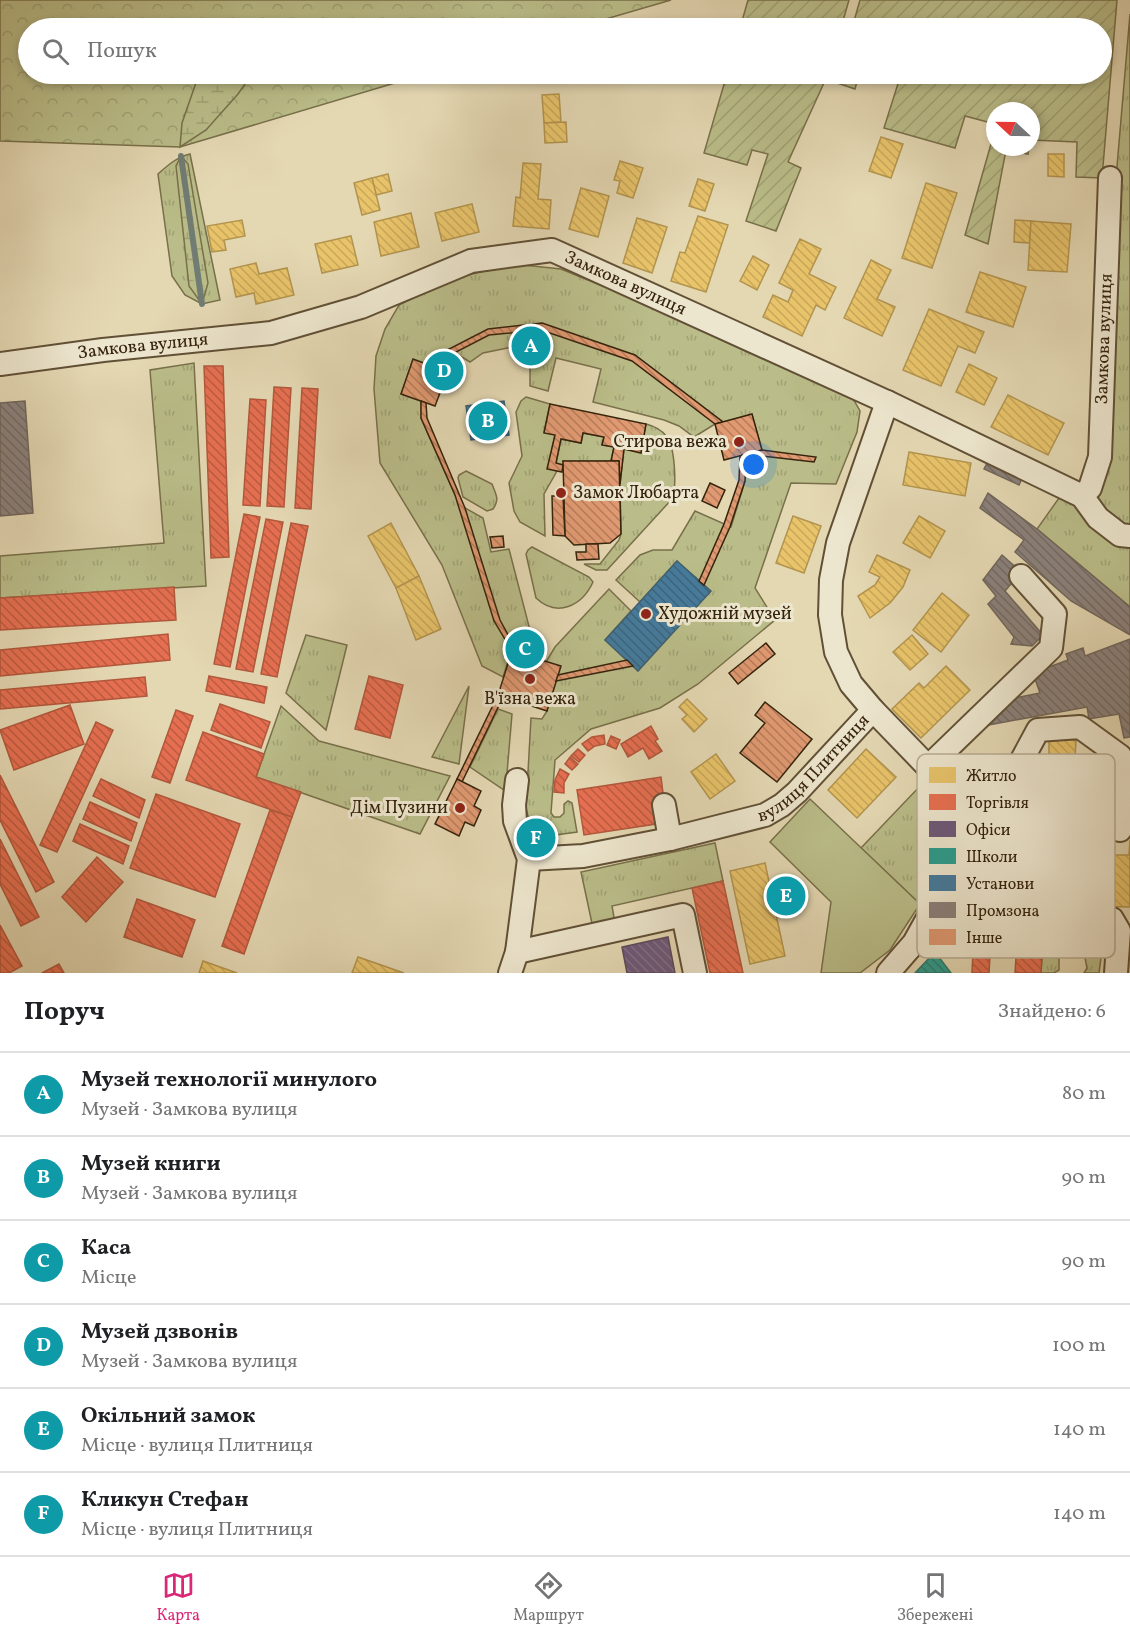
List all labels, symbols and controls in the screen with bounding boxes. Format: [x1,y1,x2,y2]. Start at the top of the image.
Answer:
search box [18,18,1112,84]
icon: search [39,35,72,68]
text: Пошук [87,36,157,67]
north arrow [986,102,1040,156]
street label: Замкова вулиця [560,245,690,322]
street label: Замкова вулиця [1089,273,1119,405]
pin: A [512,324,550,368]
street label: Замкова вулиця [76,327,209,366]
pin: D [424,348,464,394]
pin: B [468,398,508,444]
place label: Стирова вежа [613,430,727,455]
marker: Стирова вежа [732,435,746,449]
your location [739,450,768,479]
place label: Замок Любарта [573,481,699,506]
marker: Замок Любарта [554,486,568,500]
place label: Художній музей [658,602,792,627]
marker: Художній музей [639,607,653,621]
pin: C [506,626,544,672]
marker: В'їзна вежа [523,672,537,686]
place label: В'їзна вежа [484,687,576,712]
street label: вулиця Плитниця [755,709,875,829]
legend [917,754,1115,958]
text: Житло [966,766,1016,788]
text: Торгівля [966,793,1029,815]
place label: Дім Пузини [350,796,448,821]
marker: Дім Пузини [453,801,467,815]
pin: F [516,816,556,860]
text: Офіси [966,820,1011,842]
text: Школи [966,847,1018,869]
pin: E [766,874,806,918]
text: Установи [966,874,1034,896]
text: Промзона [966,901,1039,923]
text: Інше [966,928,1002,950]
text: Поруч [24,994,105,1030]
text: Знайдено: 6 [998,998,1106,1026]
text: Музей технології минулого [81,1065,377,1096]
text: A [36,1080,51,1108]
text: 80 m [1062,1080,1106,1108]
text: Музей · Замкова вулиця [81,1096,297,1124]
text: Музей книги [81,1149,221,1180]
text: B [37,1164,50,1192]
text: 90 m [1062,1164,1106,1192]
text: Музей · Замкова вулиця [81,1180,297,1208]
text: Каса [81,1233,131,1264]
text: C [37,1248,50,1276]
text: 90 m [1062,1248,1106,1276]
text: Місце [81,1264,136,1292]
text: Музей дзвонів [81,1317,238,1348]
text: D [36,1332,51,1360]
text: 100 m [1052,1332,1106,1360]
text: Музей · Замкова вулиця [81,1348,297,1376]
text: Окільний замок [81,1401,255,1432]
text: E [37,1416,50,1444]
text: 140 m [1053,1416,1106,1444]
text: Місце · вулиця Плитниця [81,1432,313,1460]
text: Кликун Стефан [81,1485,248,1516]
text: F [38,1500,49,1528]
text: 140 m [1053,1500,1106,1528]
text: Місце · вулиця Плитниця [81,1516,313,1544]
tab: Карта [157,1569,200,1627]
tab: Маршрут [513,1569,584,1627]
tab: Збережені [897,1569,973,1627]

